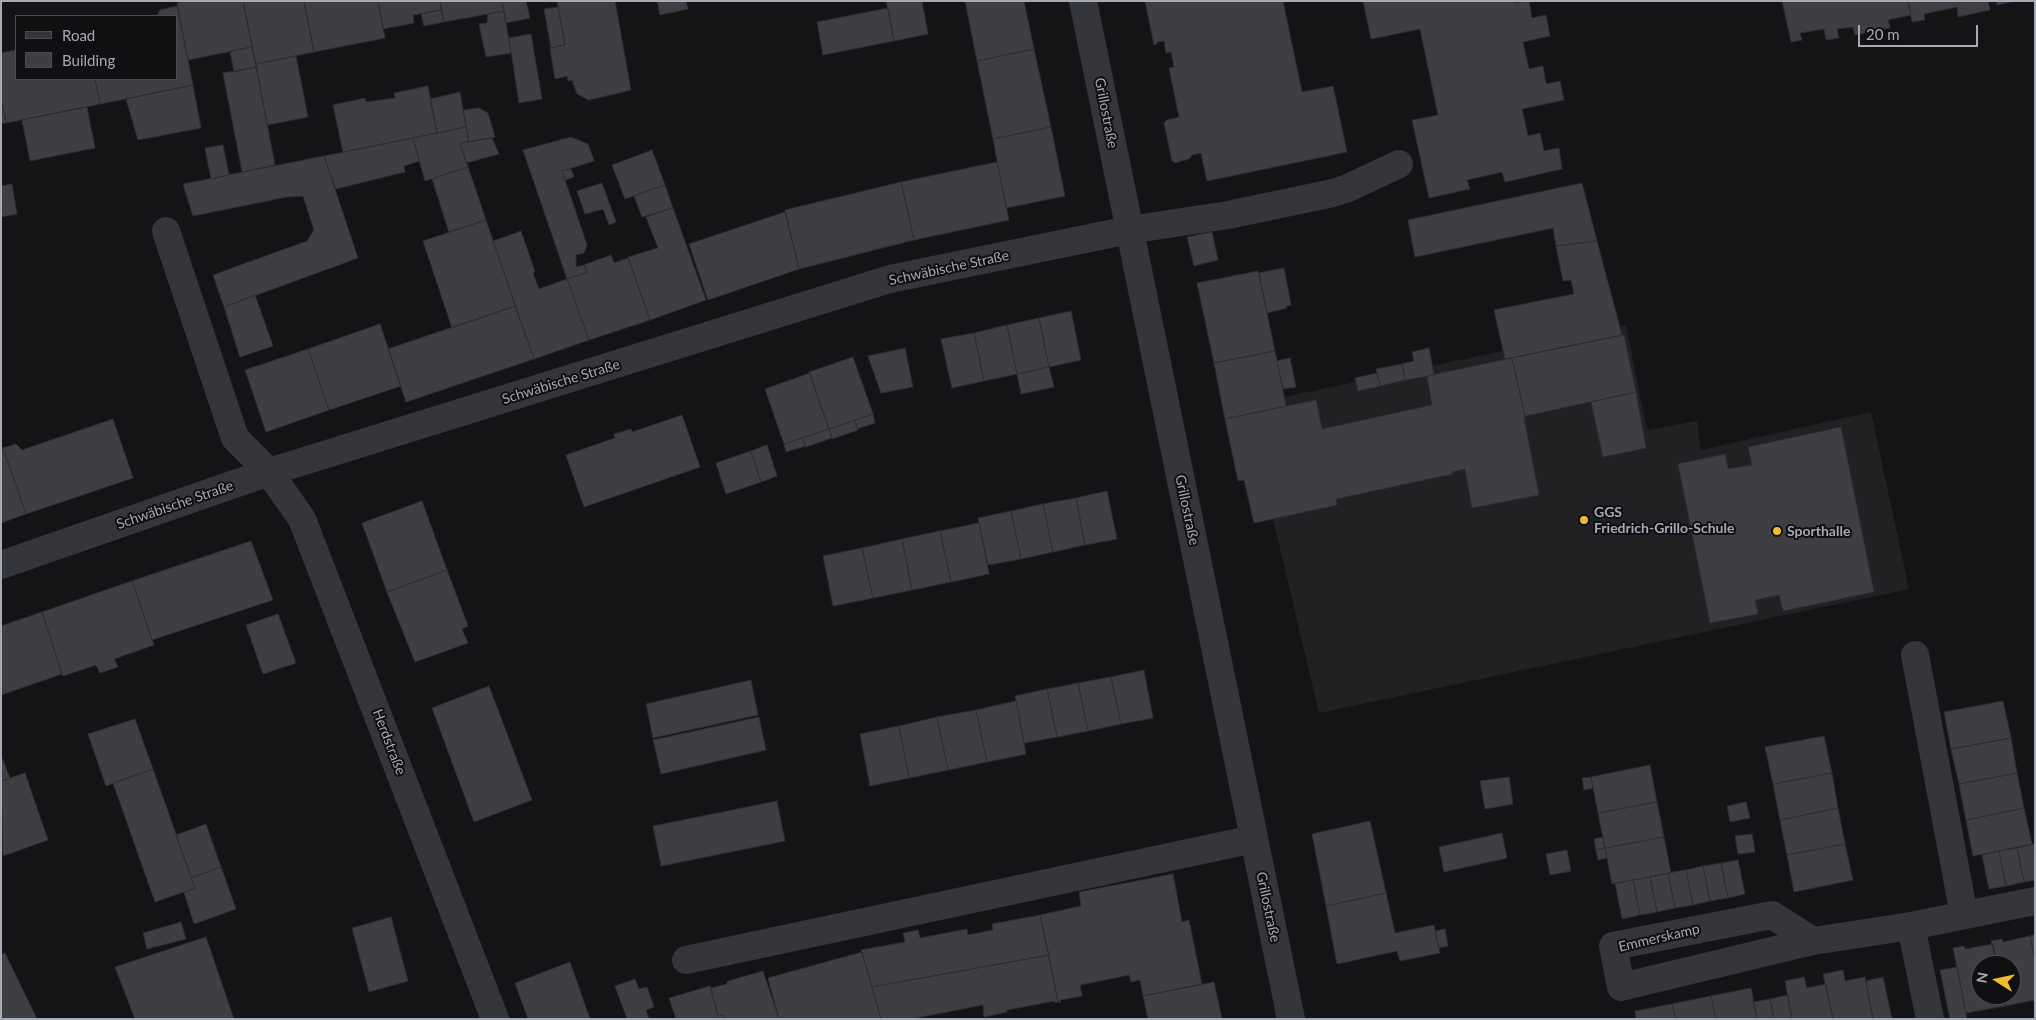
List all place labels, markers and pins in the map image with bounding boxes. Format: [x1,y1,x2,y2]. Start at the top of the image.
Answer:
place label: GGS Friedrich-Grillo-Schule [1594,504,1734,536]
marker: GGS Friedrich-Grillo-Schule [1578,514,1590,526]
place label: Sporthalle [1787,523,1850,539]
marker: Sporthalle [1771,525,1783,537]

